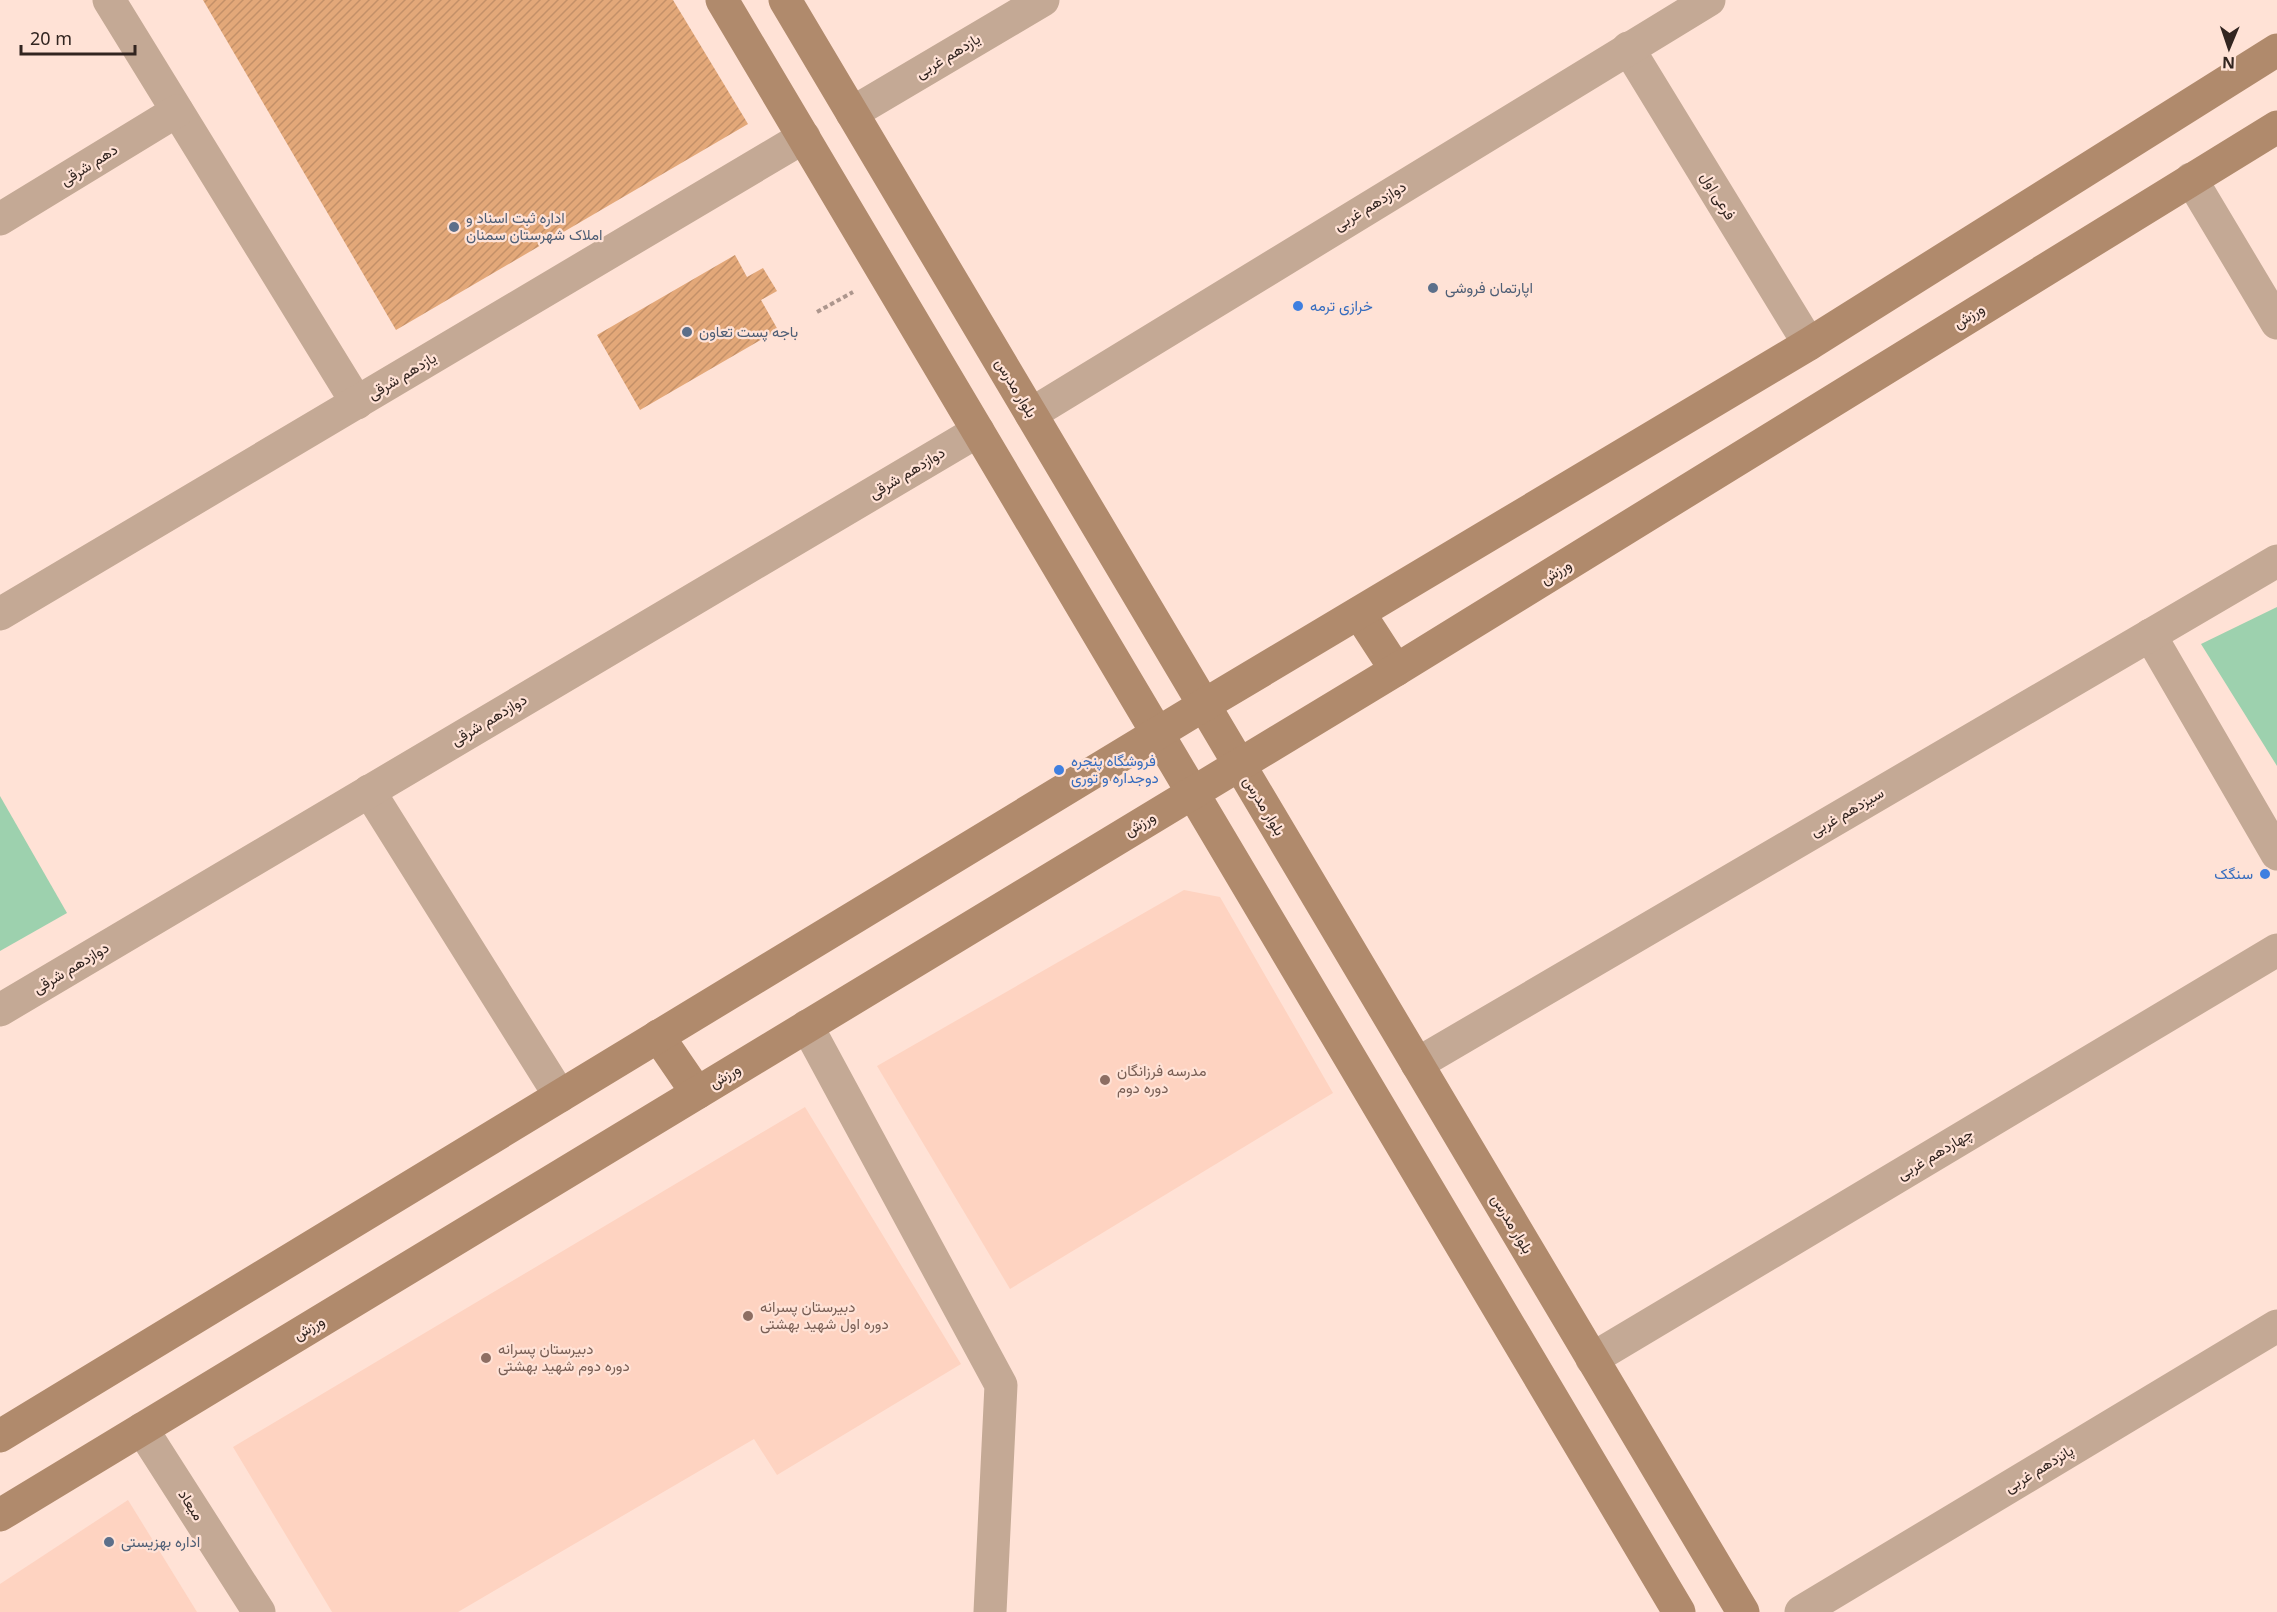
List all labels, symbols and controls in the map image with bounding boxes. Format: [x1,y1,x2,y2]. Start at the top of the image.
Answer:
scale bar [21,18,135,56]
north arrow [2199,18,2259,78]
text: 20 m [30,26,72,50]
street label: یازدهم غربی [911,28,984,83]
text: N [2222,52,2235,74]
street label: دهم شرقی [56,139,122,190]
street label: فرعی اول [1696,168,1741,224]
street label: دوازدهم غربی [1330,176,1410,235]
place label: اداره ثبت اسناد و املاک شهرستان سمنان [466,207,603,244]
marker: اداره ثبت اسناد و املاک شهرستان سمنان [447,220,461,234]
place label: اپارتمان فروشی [1445,277,1533,298]
marker: اپارتمان فروشی [1426,281,1440,295]
place label: خرازی ترمه [1310,295,1373,316]
street label: ورزش [1949,298,1988,333]
marker: خرازی ترمه [1291,299,1305,313]
place label: باجه پست تعاون [699,321,798,342]
marker: باجه پست تعاون [680,325,694,339]
street label: یازدهم شرقی [363,347,440,404]
street label: بلوار مدرس [990,354,1042,421]
street label: دوازدهم شرقی [865,442,949,504]
street label: ورزش [1536,554,1575,589]
street label: دوازدهم شرقی [447,689,531,751]
place label: فروشگاه پنجره دوجداره و توری [1071,750,1159,788]
marker: فروشگاه پنجره دوجداره و توری [1052,763,1066,777]
street label: بلوار مدرس [1238,772,1290,839]
street label: سیزدهم غربی [1806,782,1888,841]
street label: ورزش [1120,806,1159,841]
place label: سنگک [2214,863,2253,883]
marker: سنگک [2258,867,2272,881]
street label: دوازدهم شرقی [29,937,113,999]
street label: ورزش [705,1058,744,1093]
place label: مدرسه فرزانگان دوره دوم [1117,1060,1206,1098]
marker: مدرسه فرزانگان دوره دوم [1098,1073,1112,1087]
street label: چهاردهم غربی [1893,1123,1977,1185]
street label: بلوار مدرس [1486,1190,1538,1257]
place label: دبیرستان پسرانه دوره اول شهید بهشتی [760,1296,889,1334]
marker: دبیرستان پسرانه دوره اول شهید بهشتی [741,1309,755,1323]
street label: ورزش [289,1310,328,1345]
place label: دبیرستان پسرانه دوره دوم شهید بهشتی [498,1338,630,1376]
marker: دبیرستان پسرانه دوره دوم شهید بهشتی [479,1351,493,1365]
street label: پانزدهم غربی [2000,1440,2077,1497]
street label: میعاد [174,1485,209,1524]
place label: اداره بهزیستی [121,1531,200,1552]
marker: اداره بهزیستی [102,1535,116,1549]

